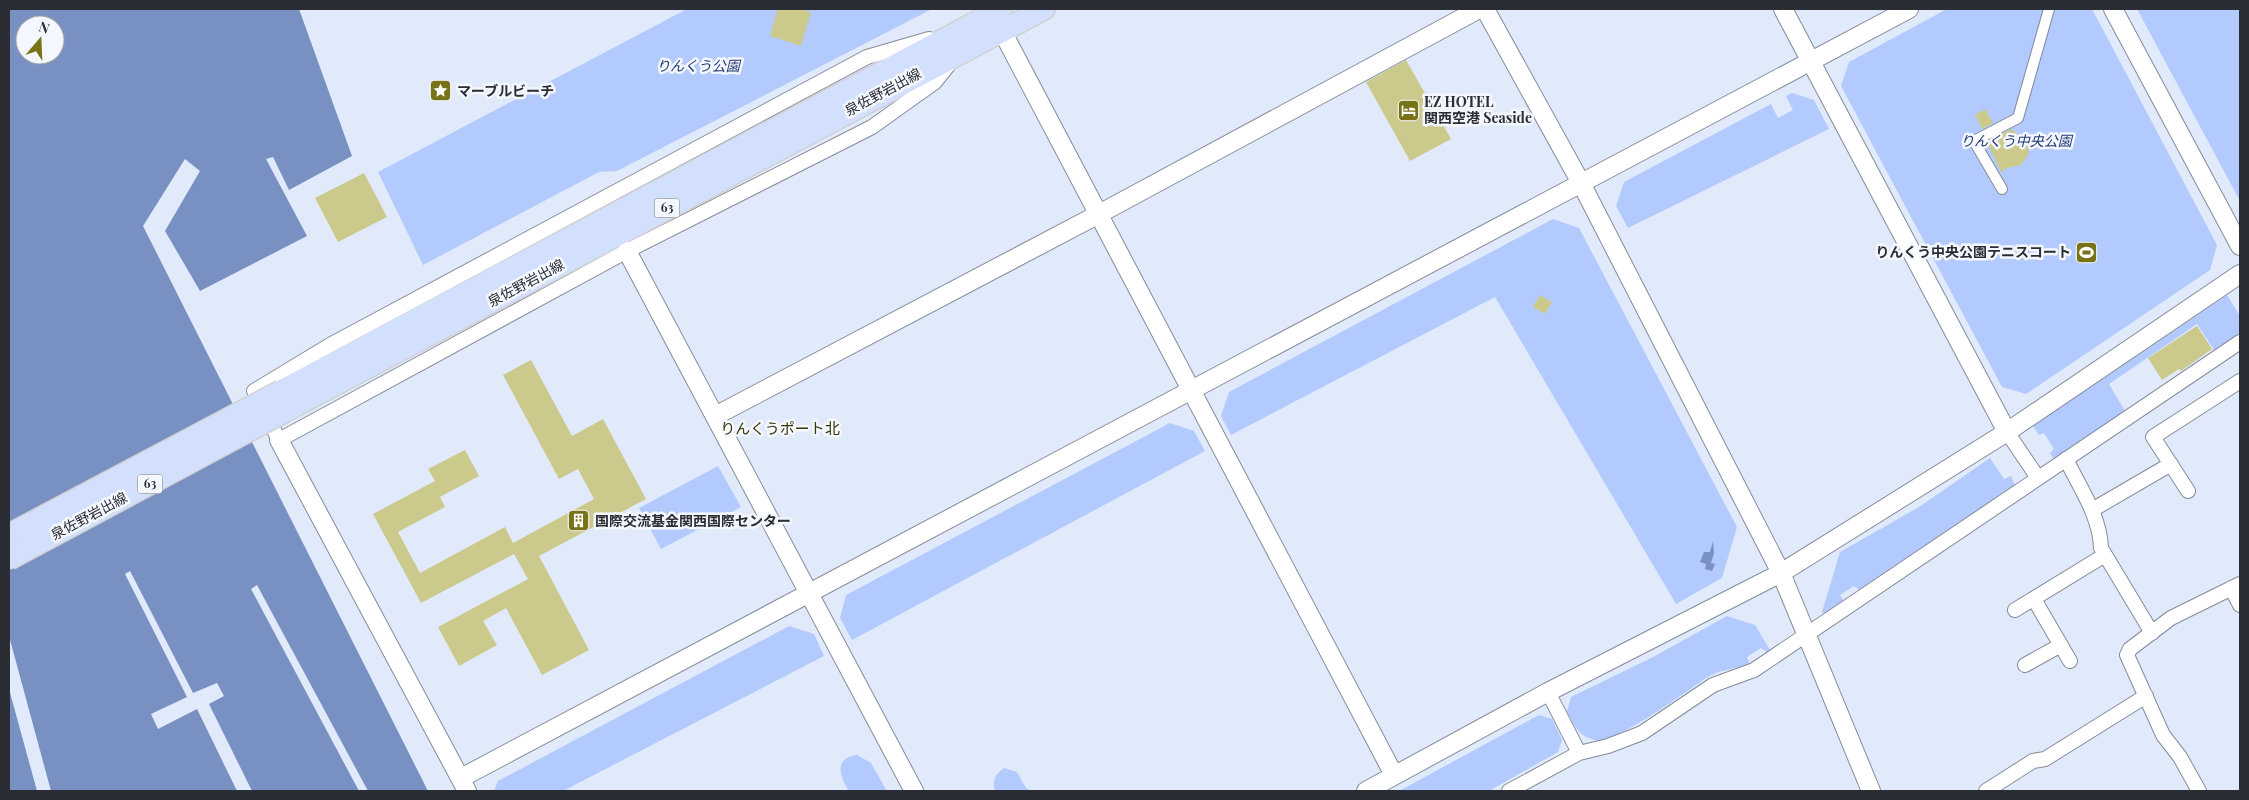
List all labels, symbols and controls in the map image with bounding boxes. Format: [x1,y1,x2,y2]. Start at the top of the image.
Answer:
north arrow [15,15,65,65]
text: N [37,17,52,38]
park label: りんくう公園 [656,56,742,75]
street label: 泉佐野岩出線 [841,63,924,120]
place icon: マーブルビーチ [429,79,453,103]
place label: マーブルビーチ [457,81,554,100]
place label: EZ HOTEL 関西空港 Seaside [1424,92,1532,127]
hotel icon: EZ HOTEL 関西空港 Seaside [1396,98,1420,122]
park label: りんくう中央公園 [1960,131,2074,150]
road number: 63 [654,198,680,218]
sports icon: りんくう中央公園テニスコート [2075,240,2099,264]
place label: りんくう中央公園テニスコート [1875,242,2071,261]
street label: 泉佐野岩出線 [484,254,567,311]
district label: りんくうポート北 [720,418,840,438]
road number: 63 [138,474,162,494]
street label: 泉佐野岩出線 [47,487,130,544]
building icon: 国際交流基金関西国際センター [567,509,591,533]
place label: 国際交流基金関西国際センター [595,511,791,530]

